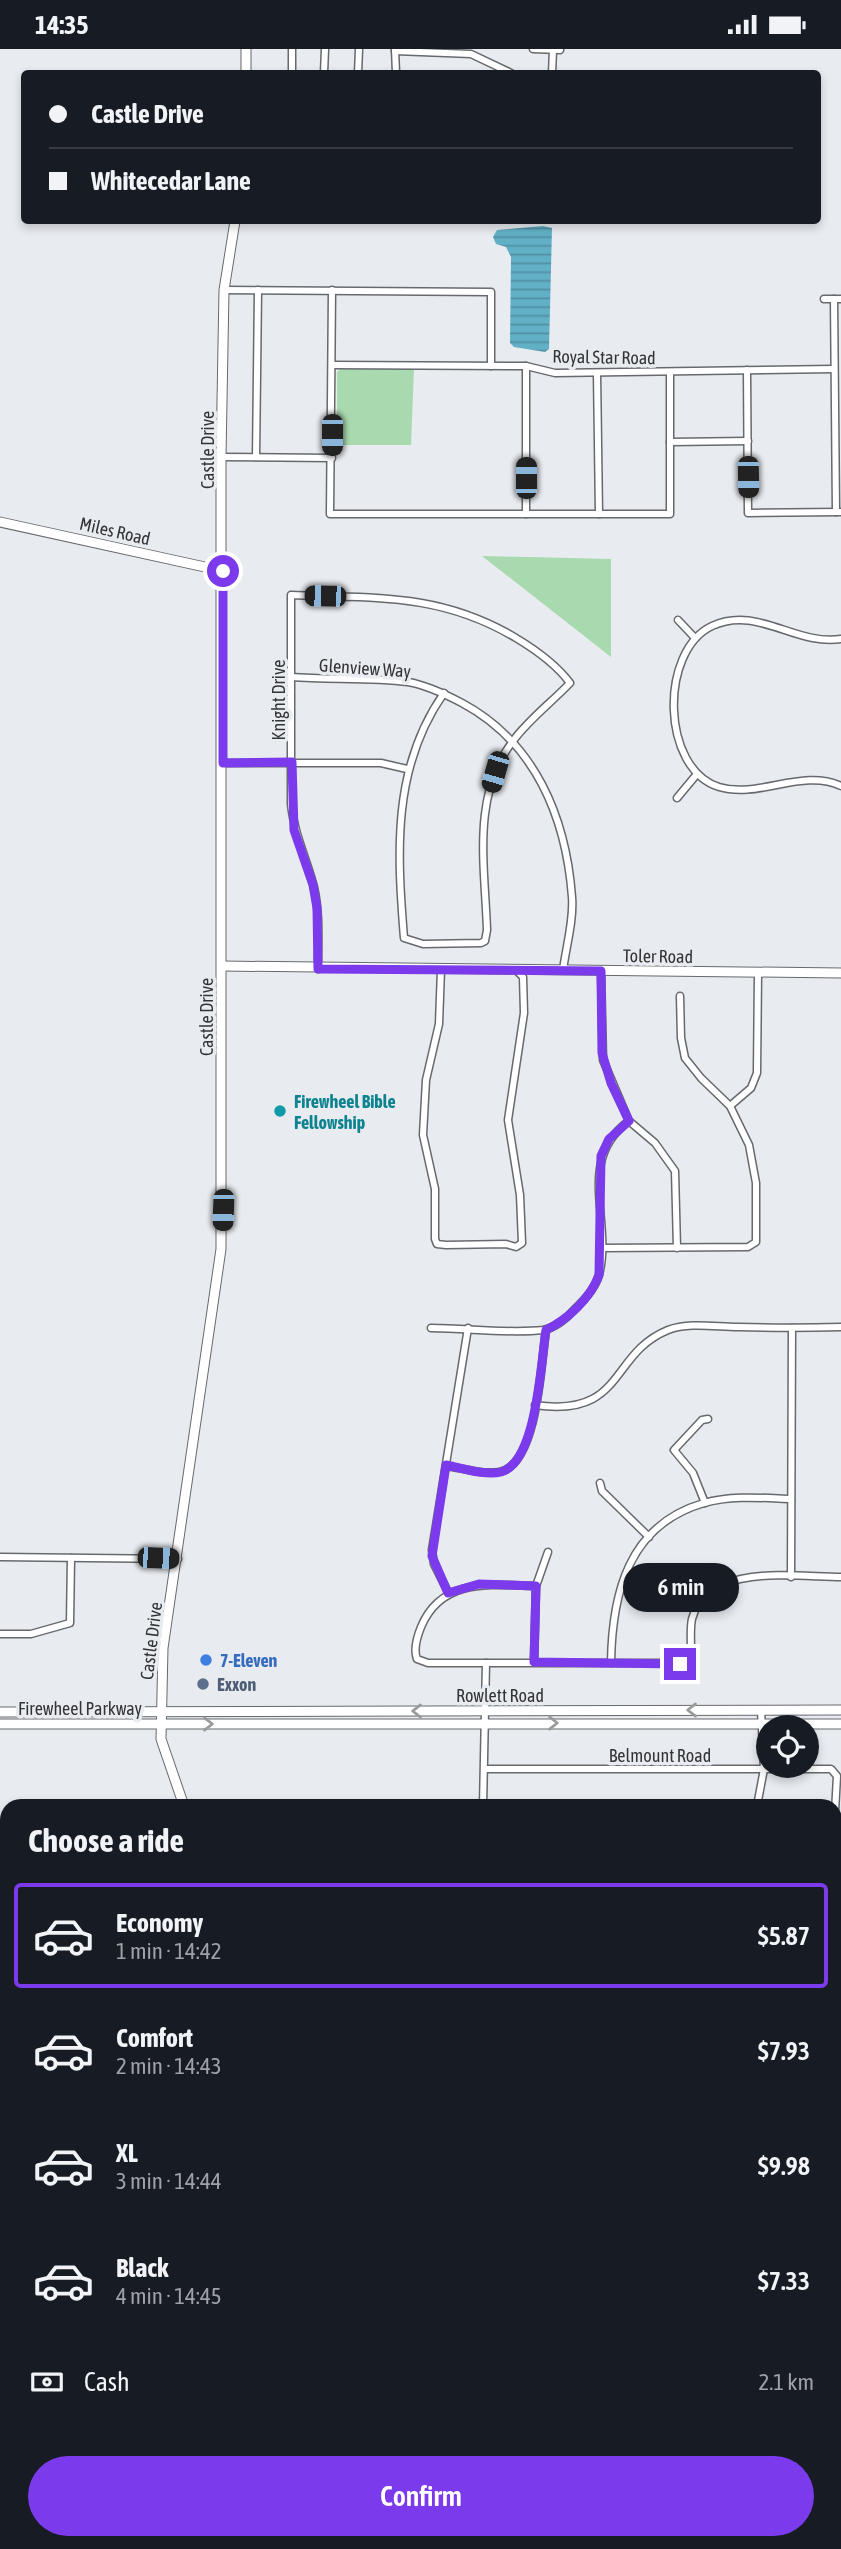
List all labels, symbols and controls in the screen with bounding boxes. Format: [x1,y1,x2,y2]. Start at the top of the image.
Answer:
text: 14:35 [35,10,89,40]
text: Castle Drive [91,99,204,129]
text: Whitecedar Lane [91,166,251,196]
street label: Royal Star Road [552,346,656,368]
street label: Castle Drive [197,411,218,489]
car [322,414,343,456]
car [738,456,759,498]
car [516,457,537,499]
street label: Miles Road [77,513,153,549]
route start [207,555,239,587]
car [304,585,347,607]
street label: Glenview Way [318,654,412,682]
street label: Knight Drive [268,660,289,740]
car [480,749,511,795]
street label: Toler Road [623,945,693,967]
street label: Castle Drive [196,978,217,1056]
place label: Firewheel Bible Fellowship [294,1091,396,1133]
marker: Firewheel Bible Fellowship [272,1103,288,1119]
car [212,1189,235,1231]
car [137,1547,180,1569]
callout: 6 min [622,1563,738,1611]
text: 6 min [658,1574,704,1600]
street label: Castle Drive [136,1601,166,1681]
route end [664,1648,696,1680]
place label: 7-Eleven [220,1650,278,1671]
marker: 7-Eleven [198,1652,214,1668]
place label: Exxon [217,1674,256,1695]
marker: Exxon [195,1676,211,1692]
street label: Rowlett Road [456,1685,544,1706]
street label: Firewheel Parkway [18,1698,142,1719]
one-way arrow [687,1702,697,1718]
one-way arrow [412,1703,422,1719]
map controls [756,1715,819,1778]
button: locate [756,1715,819,1778]
one-way arrow [203,1716,213,1732]
one-way arrow [548,1716,559,1731]
street label: Belmount Road [609,1745,711,1766]
text: Choose a ride [28,1822,184,1859]
icon: car [32,1904,95,1967]
text: Economy [116,1908,203,1938]
text: $5.87 [758,1921,810,1951]
text: 1 min · 14:42 [116,1938,222,1964]
icon: car [32,2019,95,2082]
text: Comfort [116,2023,193,2053]
text: $7.93 [758,2036,810,2066]
text: 2 min · 14:43 [116,2053,222,2079]
icon: car [32,2134,95,2197]
text: XL [116,2138,138,2168]
text: $9.98 [758,2151,810,2181]
text: 3 min · 14:44 [116,2168,222,2194]
icon: car [32,2249,95,2312]
text: Black [116,2253,168,2283]
text: $7.33 [758,2266,810,2296]
text: 4 min · 14:45 [116,2283,222,2309]
icon: cash [28,2363,66,2401]
text: Cash [84,2367,130,2397]
text: 2.1 km [758,2369,814,2395]
button: Confirm [28,2456,814,2536]

